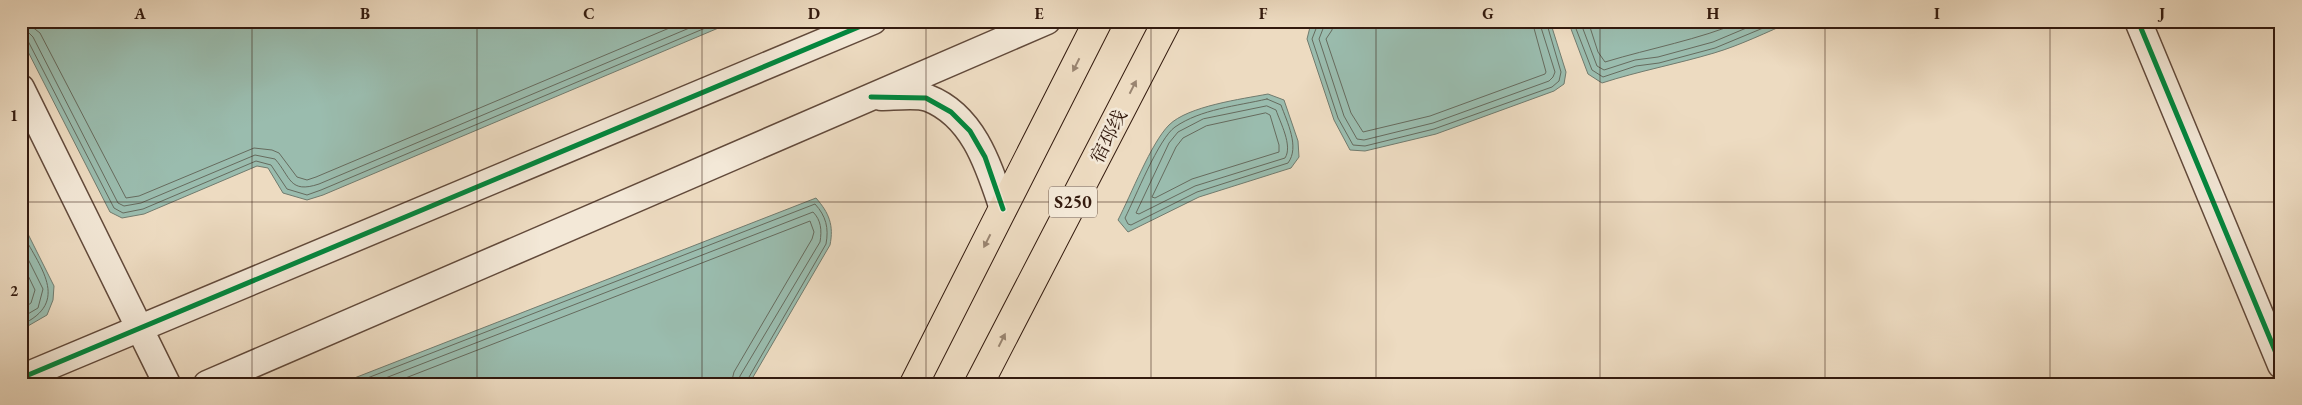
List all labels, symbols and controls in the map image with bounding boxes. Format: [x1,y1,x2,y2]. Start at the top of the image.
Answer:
text: A [133,3,146,24]
text: B [360,3,370,24]
text: C [583,3,595,24]
text: D [808,3,820,24]
text: E [1034,3,1044,24]
text: F [1259,3,1268,24]
text: G [1482,3,1494,24]
text: H [1707,3,1720,24]
text: I [1934,3,1940,24]
text: J [2157,3,2165,24]
one-way arrow [1072,58,1080,72]
one-way arrow [1129,80,1137,95]
text: 1 [10,105,18,126]
street label: 宿邳线 [1084,105,1133,167]
road number: S250 [1049,186,1097,218]
one-way arrow [983,234,991,248]
text: 2 [10,280,19,301]
one-way arrow [998,333,1006,348]

